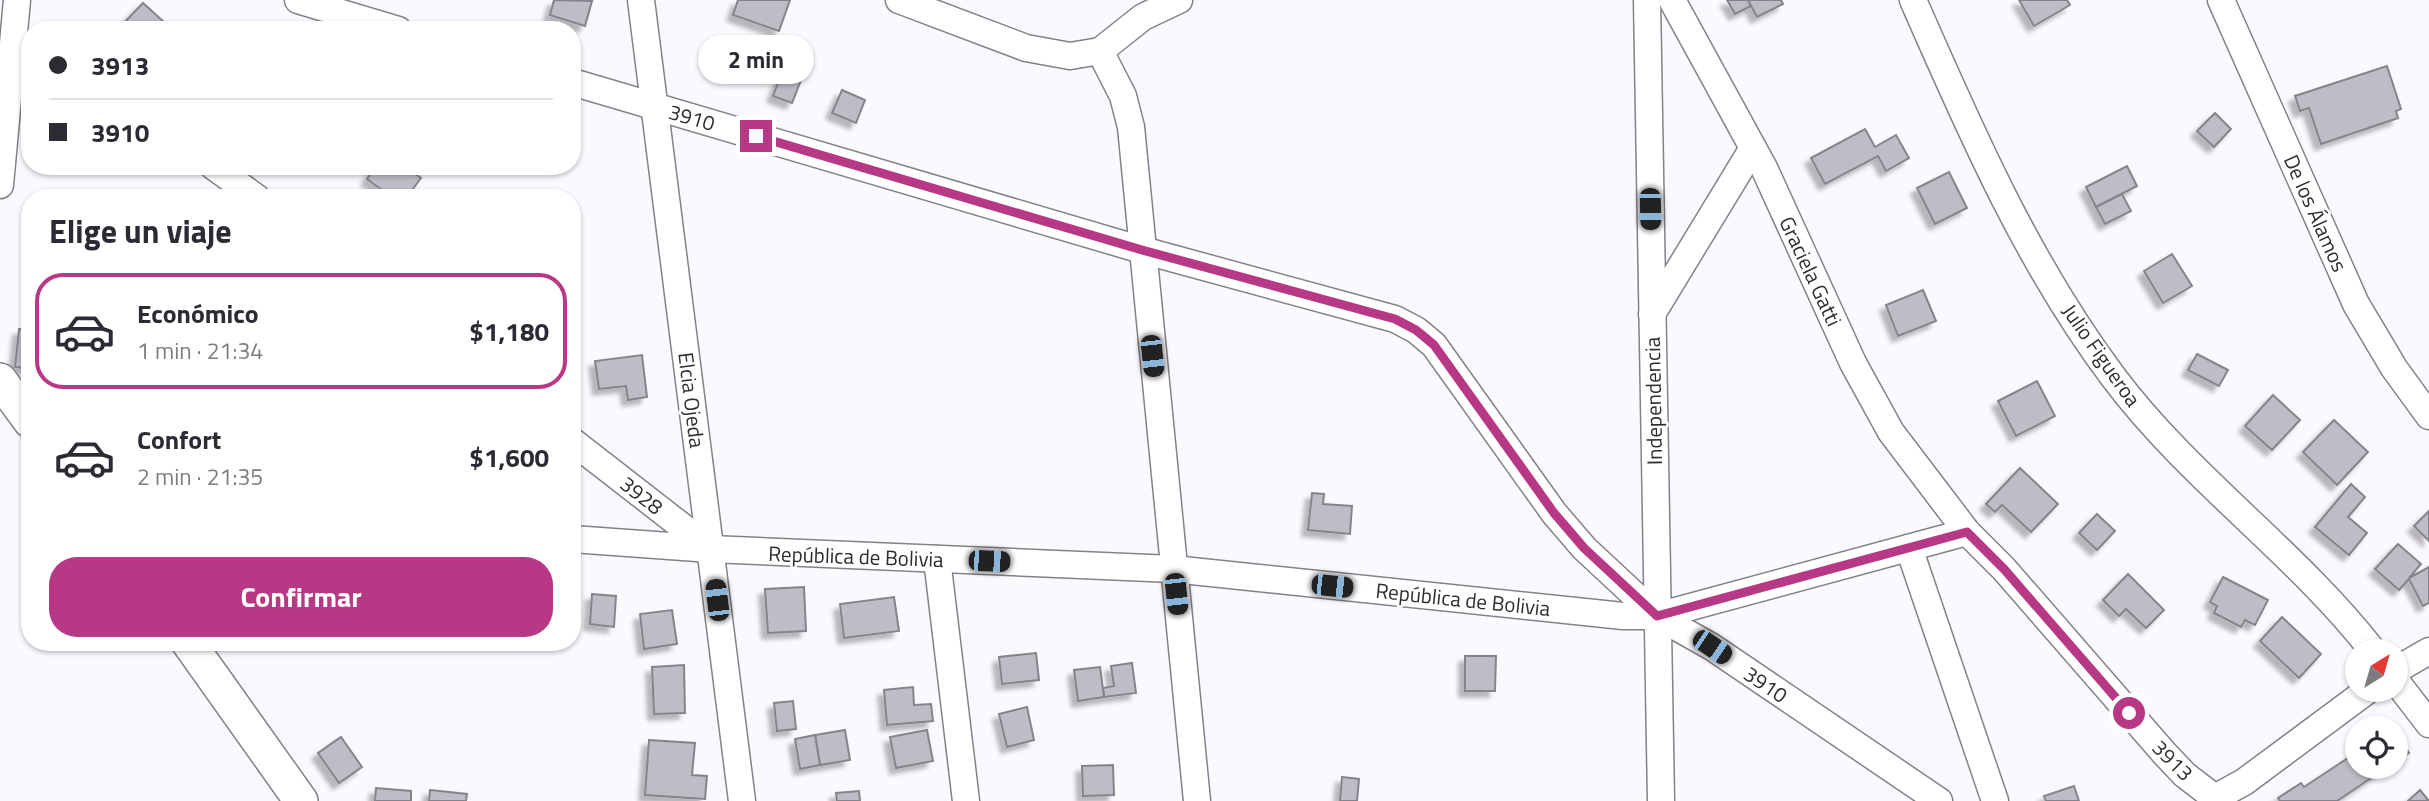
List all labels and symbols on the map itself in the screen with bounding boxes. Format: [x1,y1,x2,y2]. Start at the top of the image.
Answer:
callout: 2 min [698,34,814,83]
street label: 3910 [665,95,719,139]
route end [740,120,772,152]
street label: De los Álamos [2276,149,2356,277]
car [1640,188,1661,230]
street label: Graciela Gatti [1772,211,1850,331]
street label: Julio Figueroa [2055,297,2150,413]
car [1140,334,1165,378]
street label: Independencia [1636,336,1670,465]
street label: Elcia Ojeda [670,350,714,450]
street label: 3928 [614,468,671,522]
street label: República de Bolivia [768,537,945,575]
car [968,550,1011,572]
car [1164,572,1189,616]
car [1311,573,1354,599]
street label: República de Bolivia [1374,574,1552,624]
car [705,578,730,622]
car [1689,627,1736,667]
north arrow [2345,639,2408,702]
street label: 3910 [1738,658,1794,710]
route start [2113,697,2145,729]
street label: 3913 [2145,732,2201,788]

